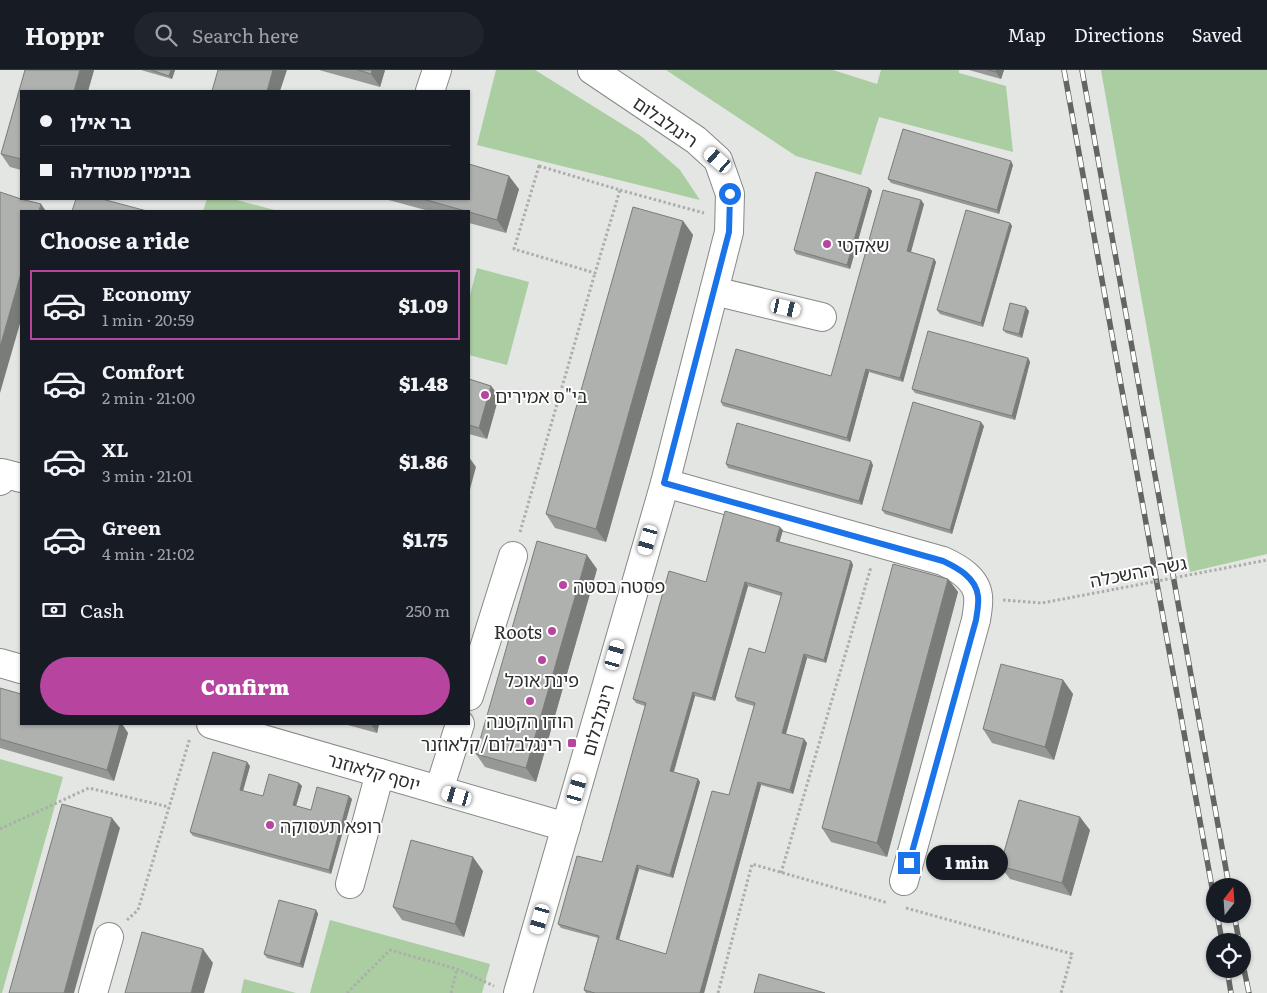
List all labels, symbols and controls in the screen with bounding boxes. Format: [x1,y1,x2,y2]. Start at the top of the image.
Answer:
search box [134,12,484,57]
text: Hoppr [25,17,104,52]
icon: search [152,21,180,49]
text: Search here [192,21,299,49]
text: Map [1008,21,1046,48]
text: Directions [1074,21,1164,48]
text: Saved [1192,21,1242,48]
street label: רינגלבלום [628,89,704,153]
text: בר אילן [70,107,131,135]
car [701,144,734,176]
text: בנימין מטודלה [70,156,191,184]
route start [719,183,741,205]
text: Choose a ride [40,223,189,256]
place label: שאקטי [837,231,889,258]
marker: שאקטי [821,238,833,250]
text: Economy [102,279,191,307]
icon: car [42,283,87,328]
text: $1.09 [399,291,448,319]
car [769,297,802,319]
text: 1 min · 20:59 [102,307,194,331]
text: Comfort [102,357,184,385]
icon: car [42,361,87,406]
text: $1.48 [399,369,448,397]
place label: בי"ס אמירים [495,382,587,409]
text: 2 min · 21:00 [102,385,195,409]
marker: בי"ס אמירים [479,389,491,401]
text: XL [102,435,129,463]
icon: car [42,439,87,484]
text: $1.86 [399,447,448,475]
text: 3 min · 21:01 [102,463,193,487]
text: Green [102,513,161,541]
icon: car [42,517,87,562]
car [636,524,659,556]
text: $1.75 [403,525,448,553]
text: 4 min · 21:02 [102,541,194,565]
street label: גשר ההשכלה [1087,548,1189,594]
place label: פסטה בסטה [573,572,665,599]
marker: פסטה בסטה [557,579,569,591]
icon: cash [40,596,68,624]
text: Cash [80,596,124,624]
text: 250 m [406,598,450,622]
place label: Roots [494,618,542,645]
marker: Roots [546,625,558,637]
car [603,639,626,671]
marker: פינת אוכל [536,654,548,666]
button: Confirm [40,657,450,715]
place label: פינת אוכל [505,666,579,693]
street label: רינגלבלום [574,681,620,759]
marker: הודו הקטנה [524,695,536,707]
place label: הודו הקטנה [486,707,574,734]
place label: רינגלבלום/קלאוזנר [421,730,562,757]
marker: רינגלבלום/קלאוזנר [566,737,578,749]
street label: יוסף קלאוזנר [324,745,424,797]
car [565,773,588,805]
car [440,785,473,807]
place label: רופא תעסוקה [280,812,382,839]
marker: רופא תעסוקה [264,819,276,831]
callout: 1 min [926,846,1009,880]
text: 1 min [945,850,989,874]
route end [898,852,920,874]
north arrow [1206,878,1251,922]
map controls [1206,878,1251,978]
car [528,903,551,935]
button: locate [1206,933,1251,978]

